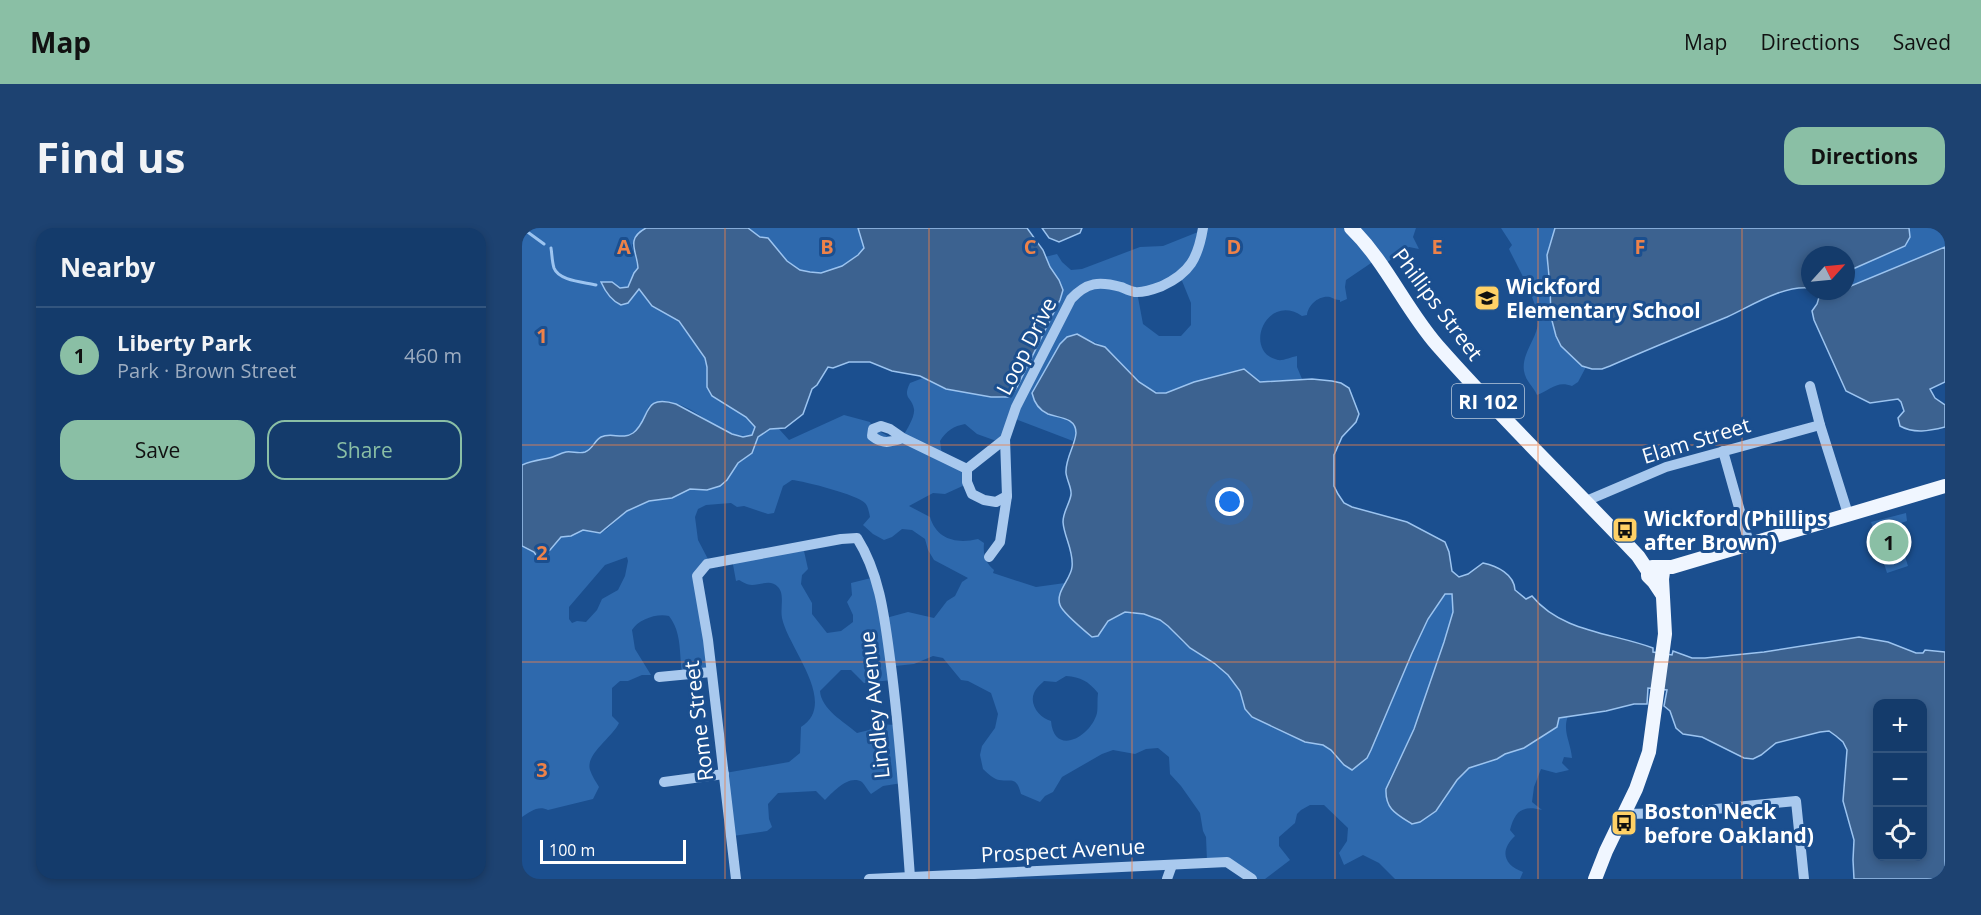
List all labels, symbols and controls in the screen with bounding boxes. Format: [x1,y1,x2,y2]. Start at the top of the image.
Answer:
text: Map [30,23,91,61]
text: Map [1684,28,1727,56]
text: Directions [1760,28,1860,56]
text: Saved [1893,28,1951,56]
button: Directions [1784,127,1945,185]
text: Find us [36,128,185,185]
text: A [617,233,631,260]
text: B [820,233,834,260]
text: C [1024,233,1037,260]
text: D [1227,233,1241,260]
text: E [1431,233,1443,260]
text: F [1635,233,1645,260]
street label: Phillips Street [1387,242,1489,366]
north arrow [1801,246,1855,300]
text: Nearby [60,249,155,285]
place label: Wickford Elementary School [1506,272,1701,324]
school or university icon: Wickford Elementary School [1472,283,1502,313]
street label: Loop Drive [989,292,1063,400]
text: 1 [536,322,548,349]
text: Liberty Park [117,327,252,357]
text: 1 [74,342,85,369]
text: 460 m [404,342,462,369]
text: Park · Brown Street [117,357,296,384]
road number: RI 102 [1452,384,1524,418]
street label: Elam Street [1638,410,1754,470]
button: Save [60,420,255,480]
button: Share [267,420,462,480]
your location [1215,487,1244,516]
place label: Wickford (Phillips after Brown) [1644,504,1827,556]
bus stop icon: Wickford (Phillips after Brown) [1610,515,1640,545]
pin: 1 [1870,520,1908,564]
text: 2 [536,539,548,566]
street label: Lindley Avenue [852,630,896,780]
street label: Rome Street [677,659,719,783]
map controls [1873,699,1927,861]
button: + [1873,699,1927,753]
button: − [1873,753,1927,807]
text: 3 [536,756,548,783]
place label: Boston Neck before Oakland) [1644,797,1814,849]
button: locate [1873,807,1927,861]
bus stop icon: Boston Neck before Oakland) [1609,808,1639,838]
street label: Prospect Avenue [980,832,1146,868]
scale bar [540,837,686,864]
text: 100 m [549,839,595,861]

